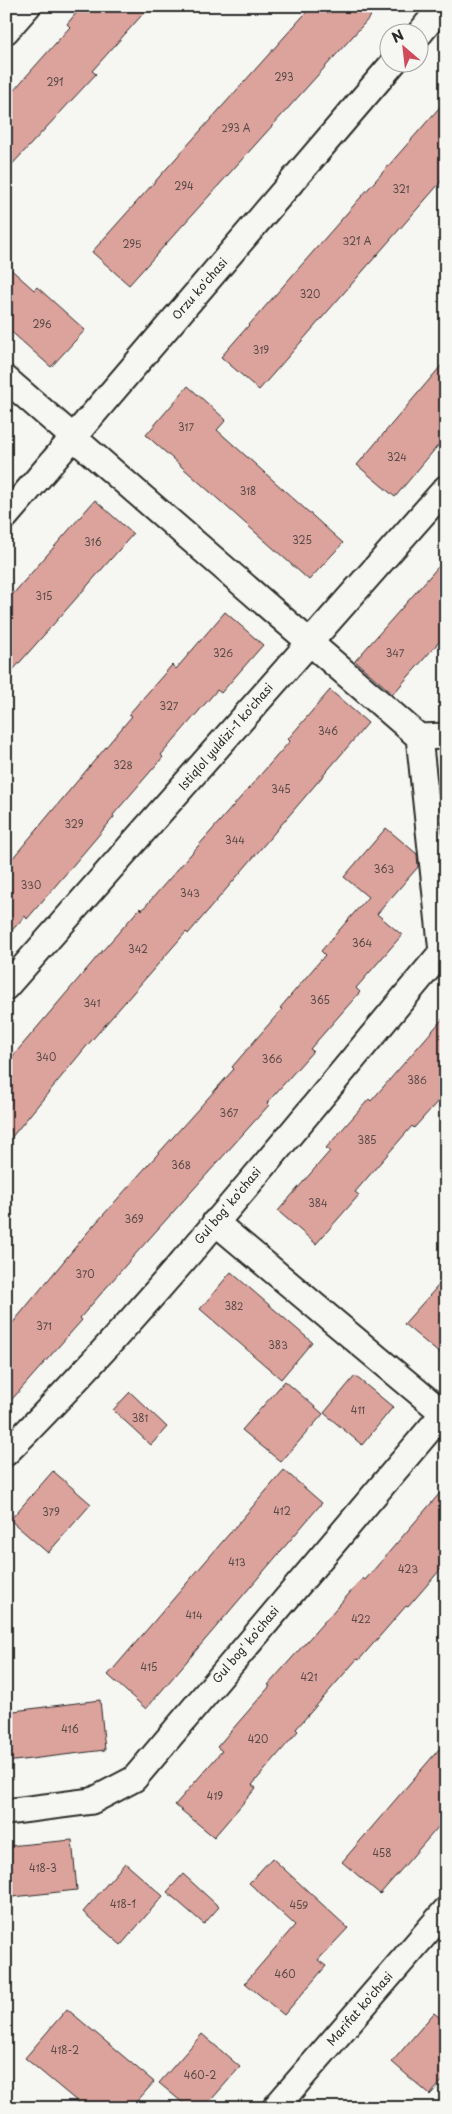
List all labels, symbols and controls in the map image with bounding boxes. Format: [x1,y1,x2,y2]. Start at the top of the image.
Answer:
north arrow [380,22,430,72]
text: N [388,24,407,48]
house number: 293 [274,69,294,84]
house number: 291 [46,74,64,89]
house number: 293 А [222,120,251,135]
house number: 294 [174,178,194,193]
house number: 321 [392,181,410,196]
house number: 321 А [343,233,372,248]
house number: 295 [122,236,142,251]
street label: Orzu ko'chasi [167,253,231,323]
house number: 320 [300,286,320,301]
house number: 296 [32,316,52,331]
house number: 319 [253,342,269,357]
house number: 317 [178,419,194,434]
house number: 324 [387,449,407,464]
house number: 318 [240,483,256,498]
house number: 325 [292,532,312,547]
house number: 316 [84,534,102,549]
house number: 315 [36,588,52,603]
house number: 326 [213,645,233,660]
house number: 347 [386,645,405,660]
street label: Istiqlol yuldizi-1 ko'chasi [174,679,277,794]
house number: 327 [160,698,179,713]
house number: 346 [318,723,338,738]
house number: 328 [113,757,133,772]
house number: 345 [271,781,291,796]
house number: 329 [64,816,84,831]
house number: 344 [225,832,245,847]
house number: 363 [374,861,394,876]
house number: 330 [21,877,41,892]
house number: 343 [180,885,200,900]
house number: 364 [352,935,372,950]
house number: 342 [128,941,148,956]
house number: 365 [310,992,330,1007]
house number: 341 [83,995,101,1010]
house number: 340 [36,1049,56,1064]
house number: 366 [262,1051,282,1066]
house number: 386 [407,1072,427,1087]
house number: 367 [220,1105,239,1120]
house number: 385 [358,1132,376,1147]
house number: 368 [171,1157,191,1172]
street label: Gul bog' ko'chasi [190,1163,265,1248]
house number: 384 [308,1195,328,1210]
house number: 369 [124,1211,144,1226]
house number: 370 [75,1266,95,1281]
house number: 382 [224,1298,244,1313]
house number: 371 [36,1318,52,1333]
house number: 383 [268,1337,288,1352]
house number: 411 [351,1402,365,1417]
house number: 381 [132,1410,148,1425]
house number: 412 [273,1503,291,1518]
house number: 379 [42,1504,60,1519]
house number: 413 [228,1554,246,1569]
house number: 423 [398,1561,418,1576]
street label: Gul bog' ko'chasi [208,1602,283,1687]
house number: 414 [185,1607,203,1622]
house number: 422 [351,1611,371,1626]
house number: 415 [141,1659,157,1674]
house number: 421 [300,1669,318,1684]
house number: 416 [61,1721,79,1736]
house number: 420 [248,1731,268,1746]
house number: 419 [207,1788,223,1803]
house number: 458 [372,1845,392,1860]
house number: 418-3 [29,1860,57,1875]
house number: 418-1 [110,1896,136,1911]
house number: 459 [290,1897,308,1912]
house number: 460 [275,1966,295,1981]
street label: Marifat ko'chasi [322,1967,397,2049]
house number: 418-2 [51,2042,79,2057]
house number: 460-2 [184,2067,216,2082]

